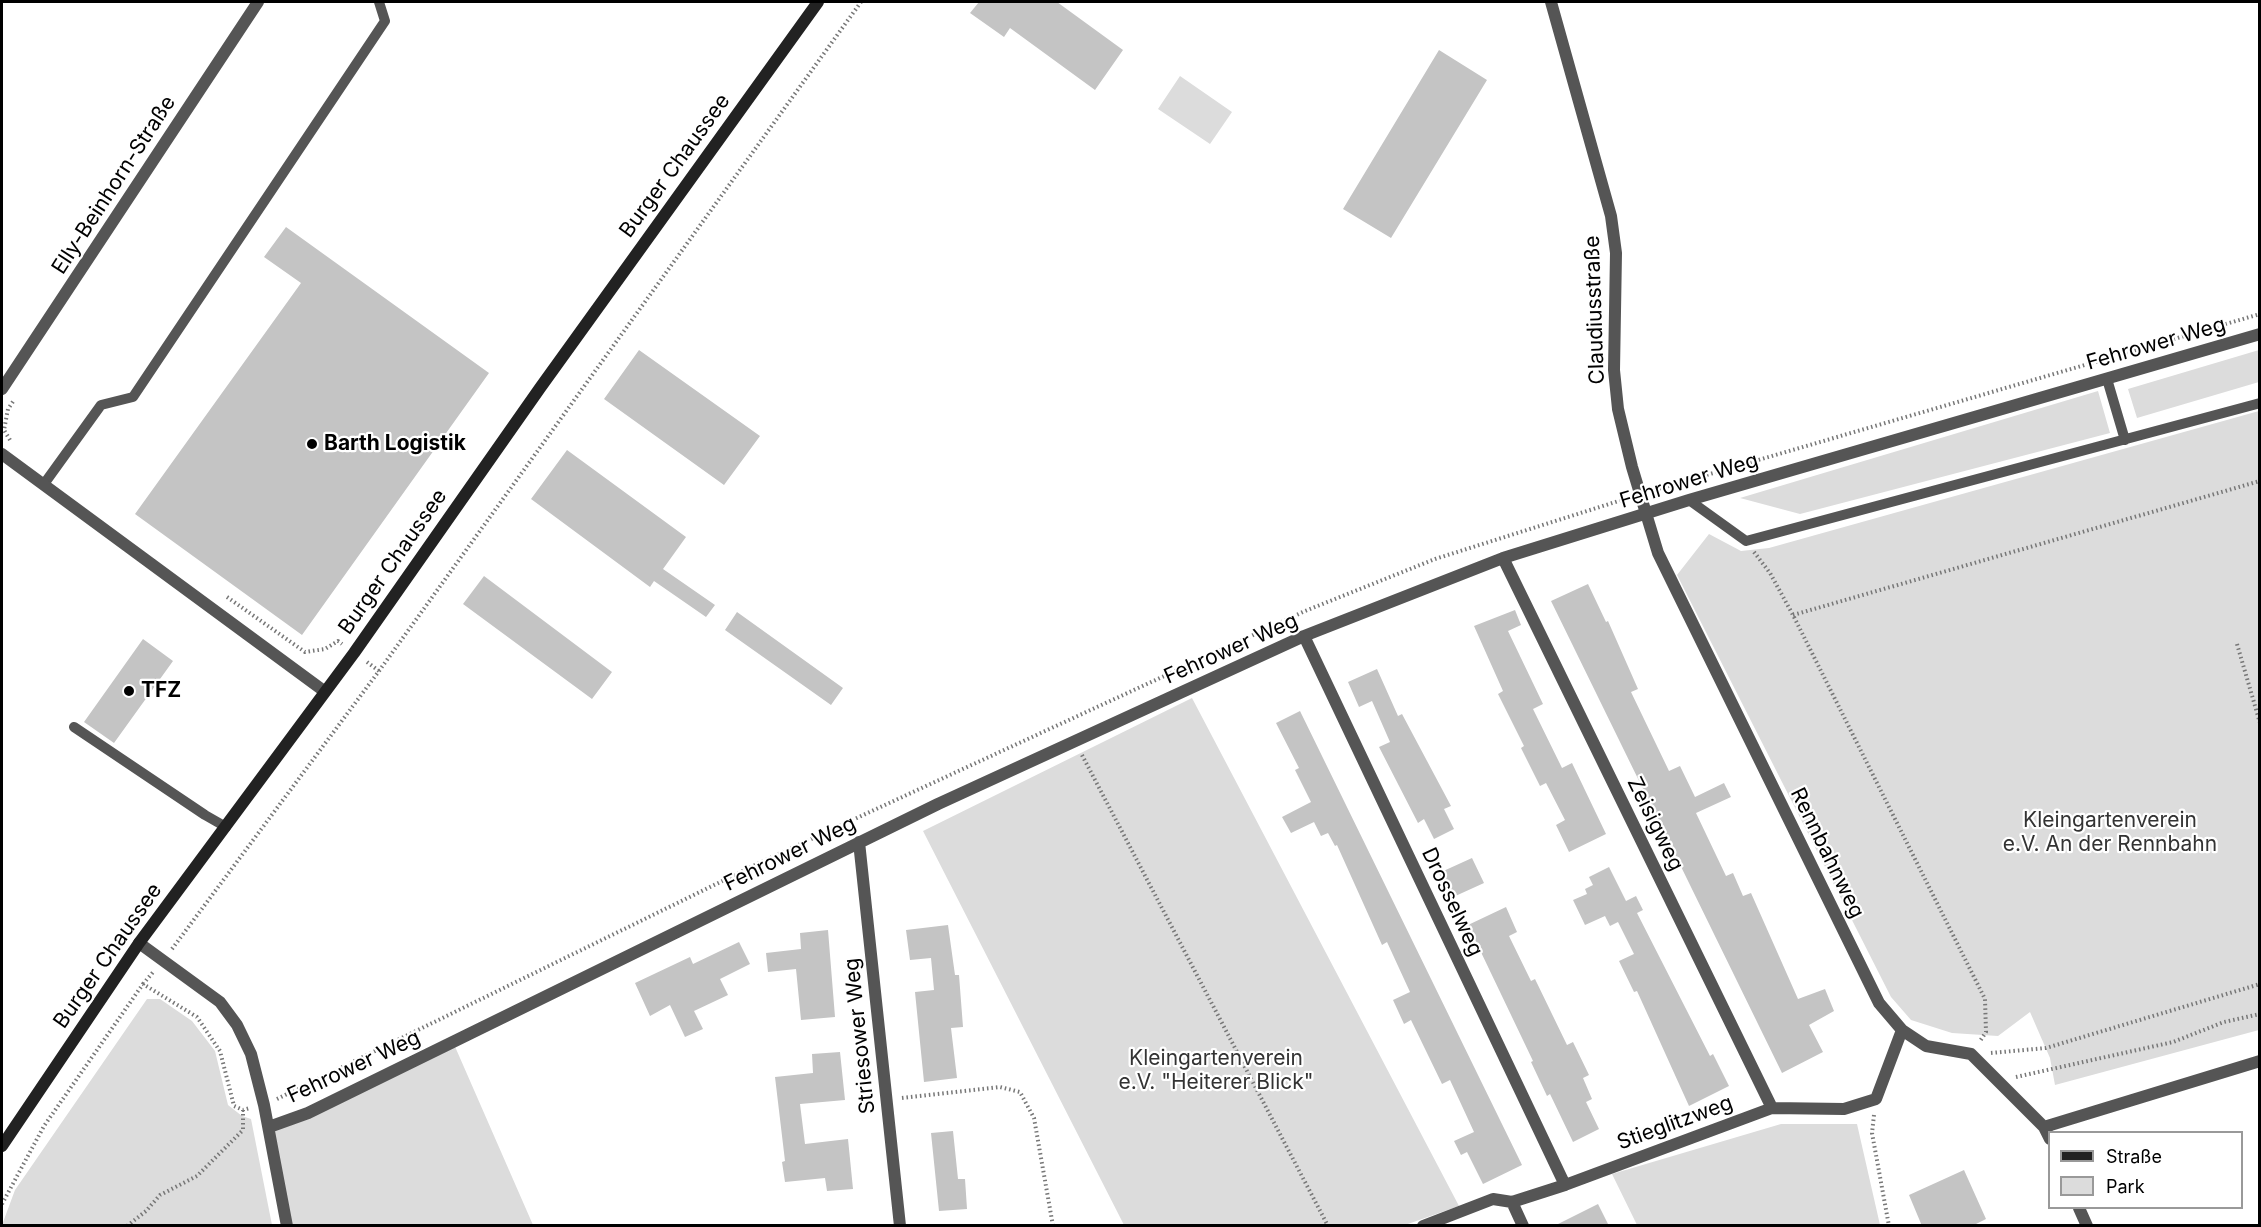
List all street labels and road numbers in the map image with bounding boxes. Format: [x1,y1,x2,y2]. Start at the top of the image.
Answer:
street label: Burger Chaussee [614,89,736,243]
street label: Elly-Beinhorn-Straße [47,91,181,279]
street label: Claudiusstraße [1580,235,1610,385]
street label: Fehrower Weg [2084,312,2228,376]
street label: Fehrower Weg [1617,448,1761,514]
street label: Burger Chaussee [334,485,452,639]
street label: Fehrower Weg [1160,608,1302,690]
street label: Zeisigweg [1621,773,1689,875]
street label: Rennbahnweg [1785,784,1869,922]
street label: Fehrower Weg [720,811,860,897]
street label: Drosselweg [1416,844,1488,960]
street label: Burger Chaussee [49,879,167,1033]
street label: Striesower Weg [839,957,881,1115]
street label: Fehrower Weg [284,1025,424,1109]
street label: Stieglitzweg [1614,1090,1736,1156]

